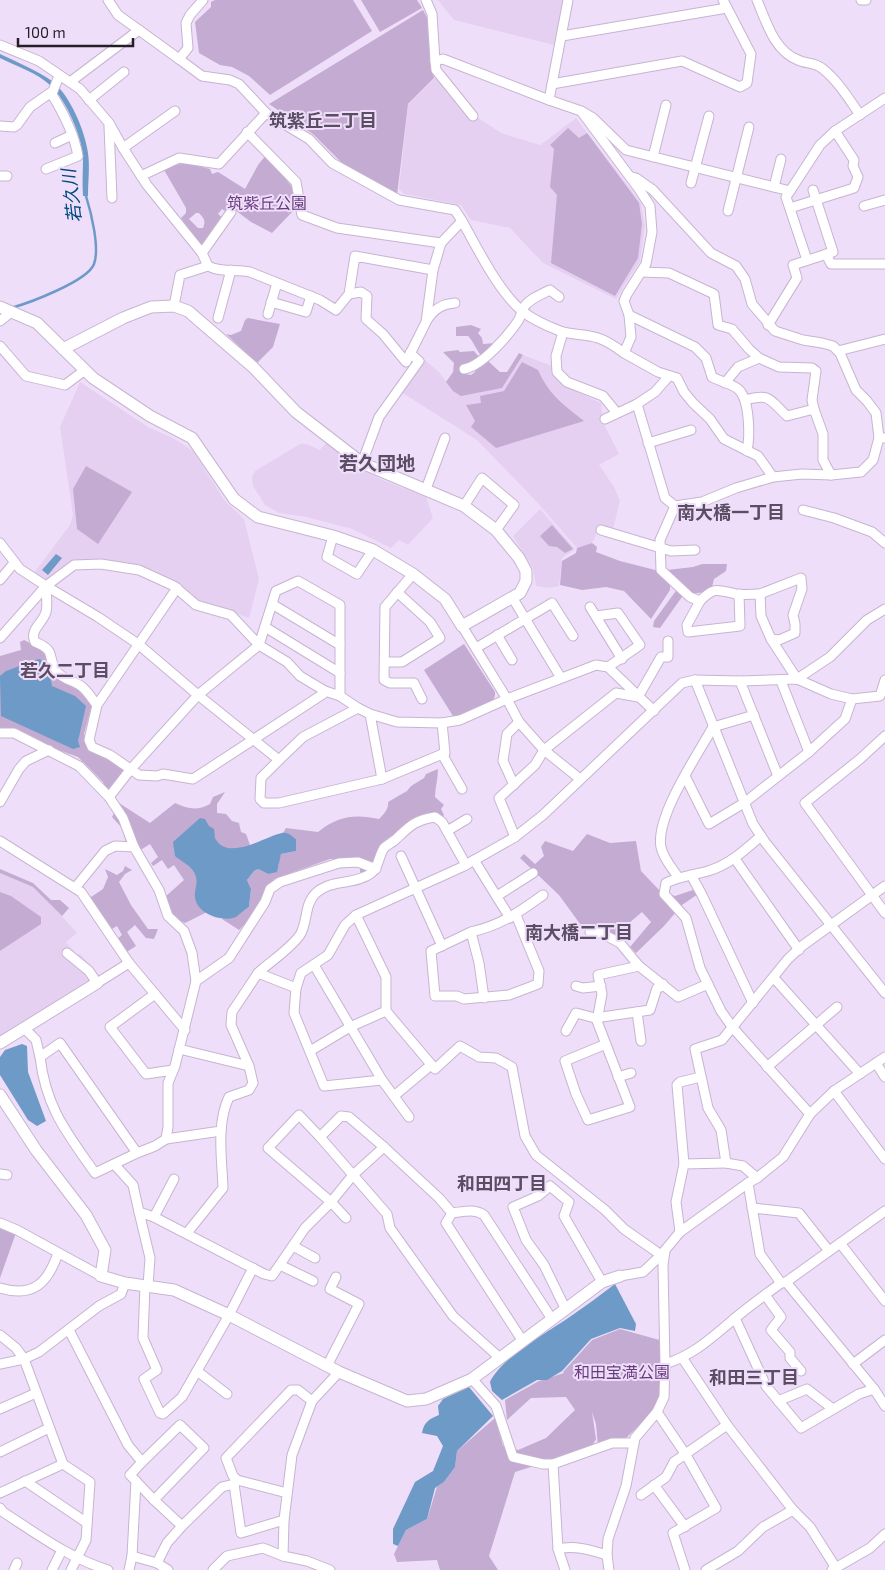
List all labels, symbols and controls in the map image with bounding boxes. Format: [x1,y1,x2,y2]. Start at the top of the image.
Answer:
scale bar [18,15,132,47]
text: 100 m [25,23,66,41]
district label: 筑紫丘二丁目 [269,109,377,131]
water label: 若久川 [57,166,85,224]
park label: 筑紫丘公園 [227,193,307,212]
district label: 若久団地 [339,451,415,474]
district label: 南大橋一丁目 [677,501,785,523]
district label: 若久二丁目 [20,659,110,681]
district label: 南大橋二丁目 [525,921,633,943]
district label: 和田四丁目 [457,1172,547,1194]
park label: 和田宝満公園 [574,1362,670,1381]
district label: 和田三丁目 [709,1366,799,1388]

